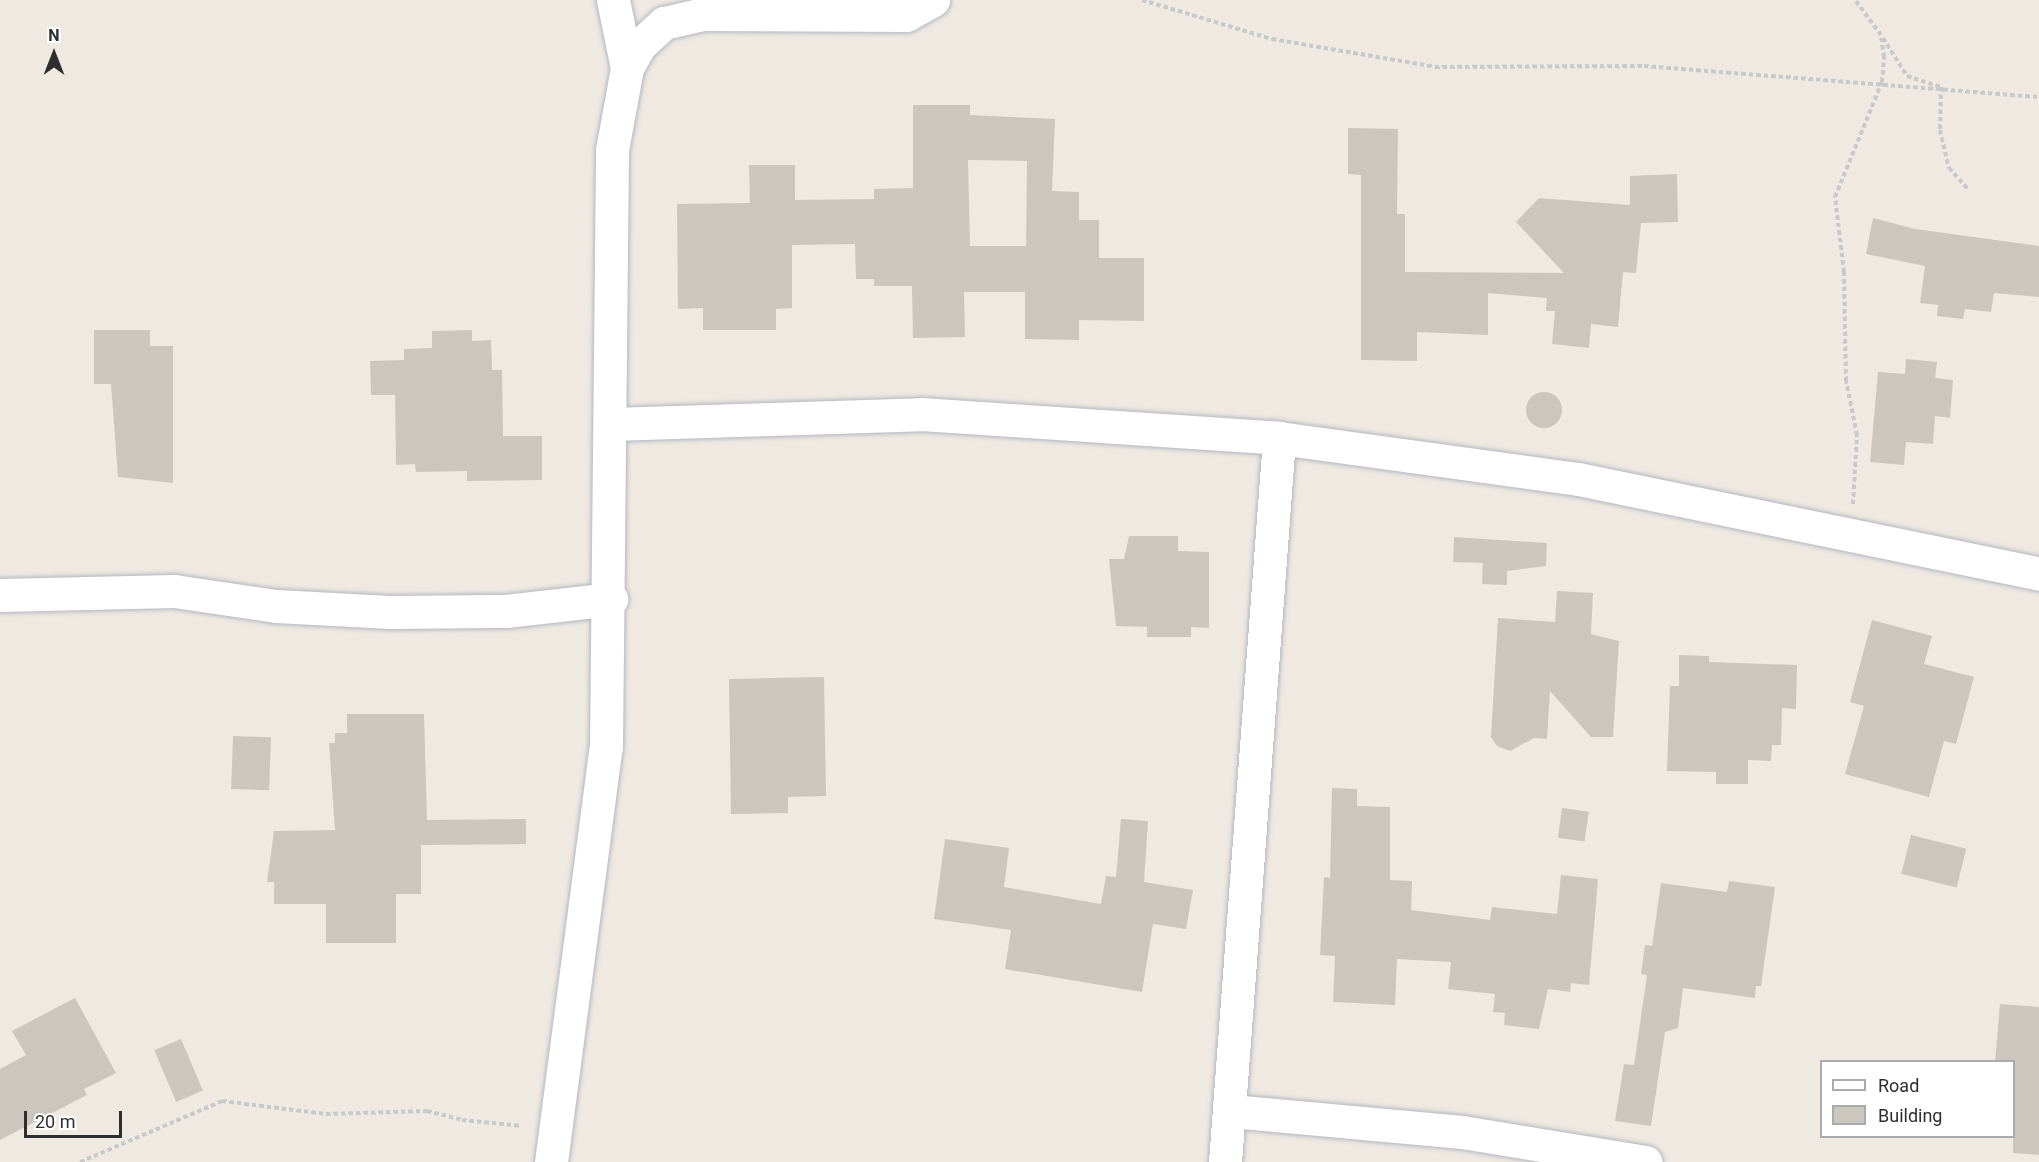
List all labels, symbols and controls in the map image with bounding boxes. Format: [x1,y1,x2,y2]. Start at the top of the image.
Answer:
north arrow [24,24,84,84]
text: N [48,26,60,45]
legend [1820,1060,2015,1138]
text: Road [1878,1075,1919,1096]
scale bar [27,1099,124,1137]
text: Building [1878,1105,1942,1126]
text: 20 m [35,1111,75,1132]

